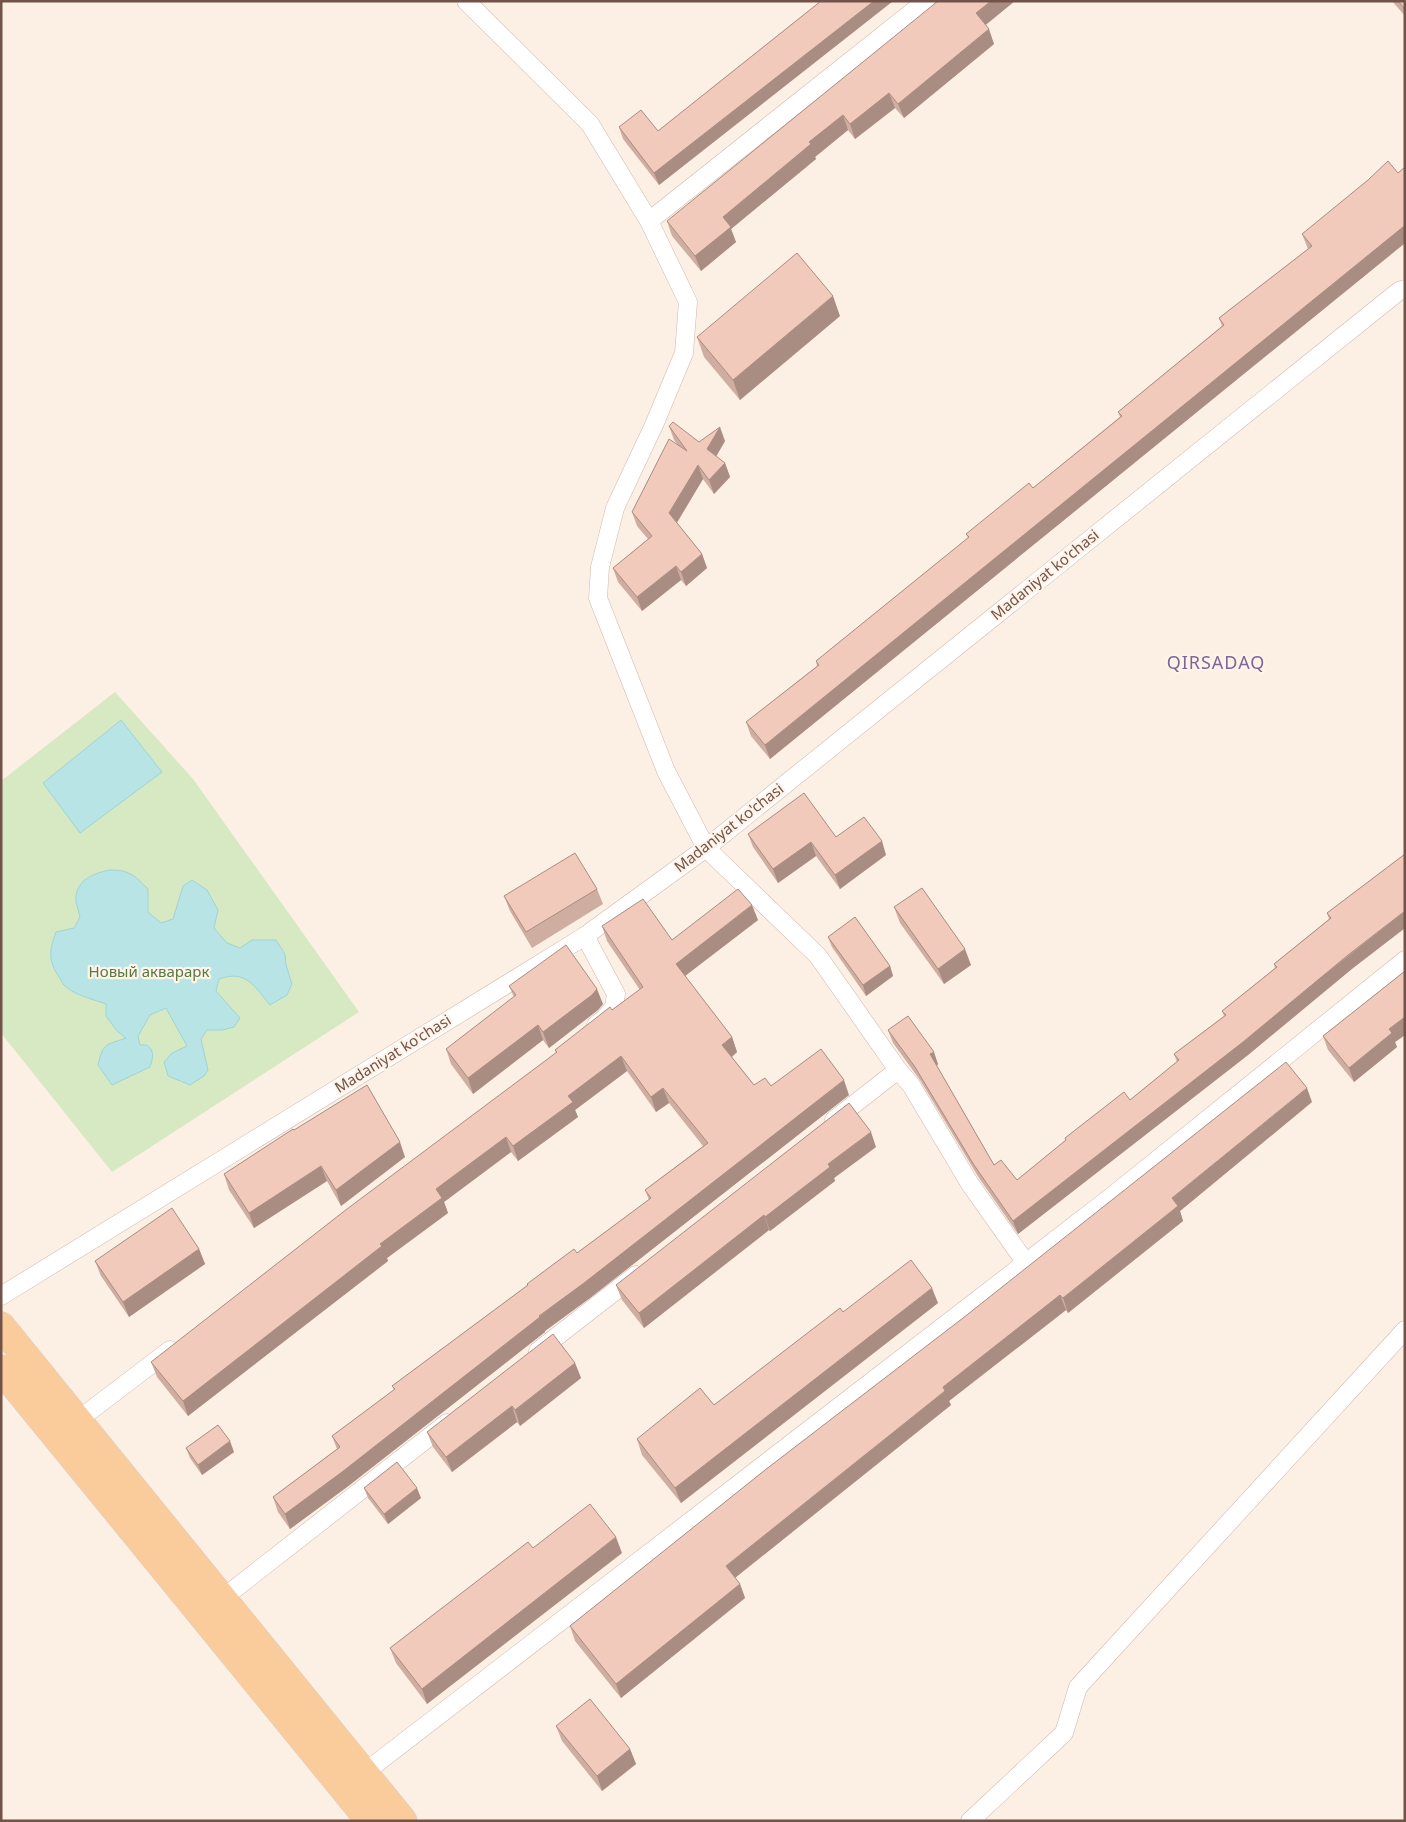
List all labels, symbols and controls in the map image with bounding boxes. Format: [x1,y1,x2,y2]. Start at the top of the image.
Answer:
street label: Madaniyat ko'chasi [986,524,1103,624]
district label: QIRSADAQ [1167,650,1265,674]
street label: Madaniyat ko'chasi [670,778,787,876]
park label: Новый акварарк [89,961,209,981]
street label: Madaniyat ko'chasi [331,1009,454,1097]

